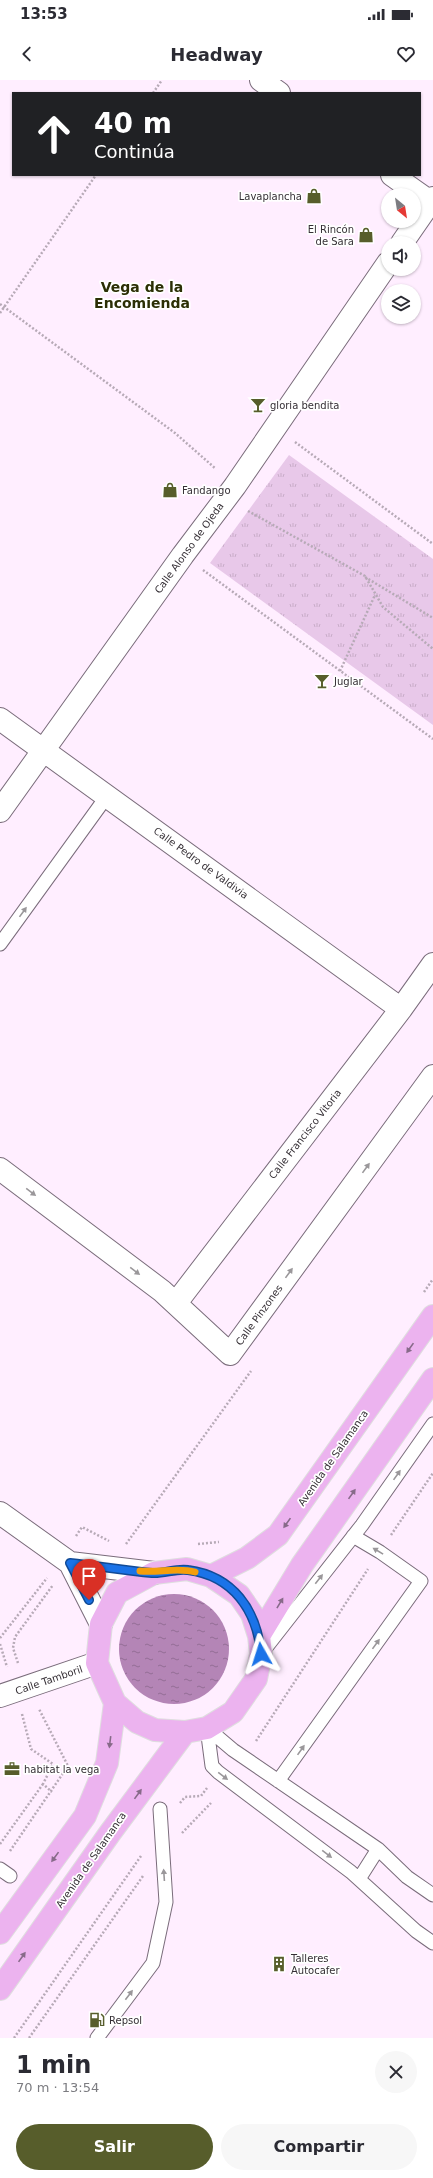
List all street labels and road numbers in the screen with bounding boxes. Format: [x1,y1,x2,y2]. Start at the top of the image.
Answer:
street label: Calle Alonso de Ojeda [152,500,226,596]
street label: Calle Pedro de Valdivia [152,825,250,901]
street label: Calle Francisco Vitoria [267,1087,343,1181]
street label: Calle Pinzones [233,1283,285,1347]
street label: Avenida de Salamanca [296,1408,370,1508]
street label: Calle Tamboril [14,1663,84,1697]
street label: Avenida de Salamanca [54,1810,128,1910]

